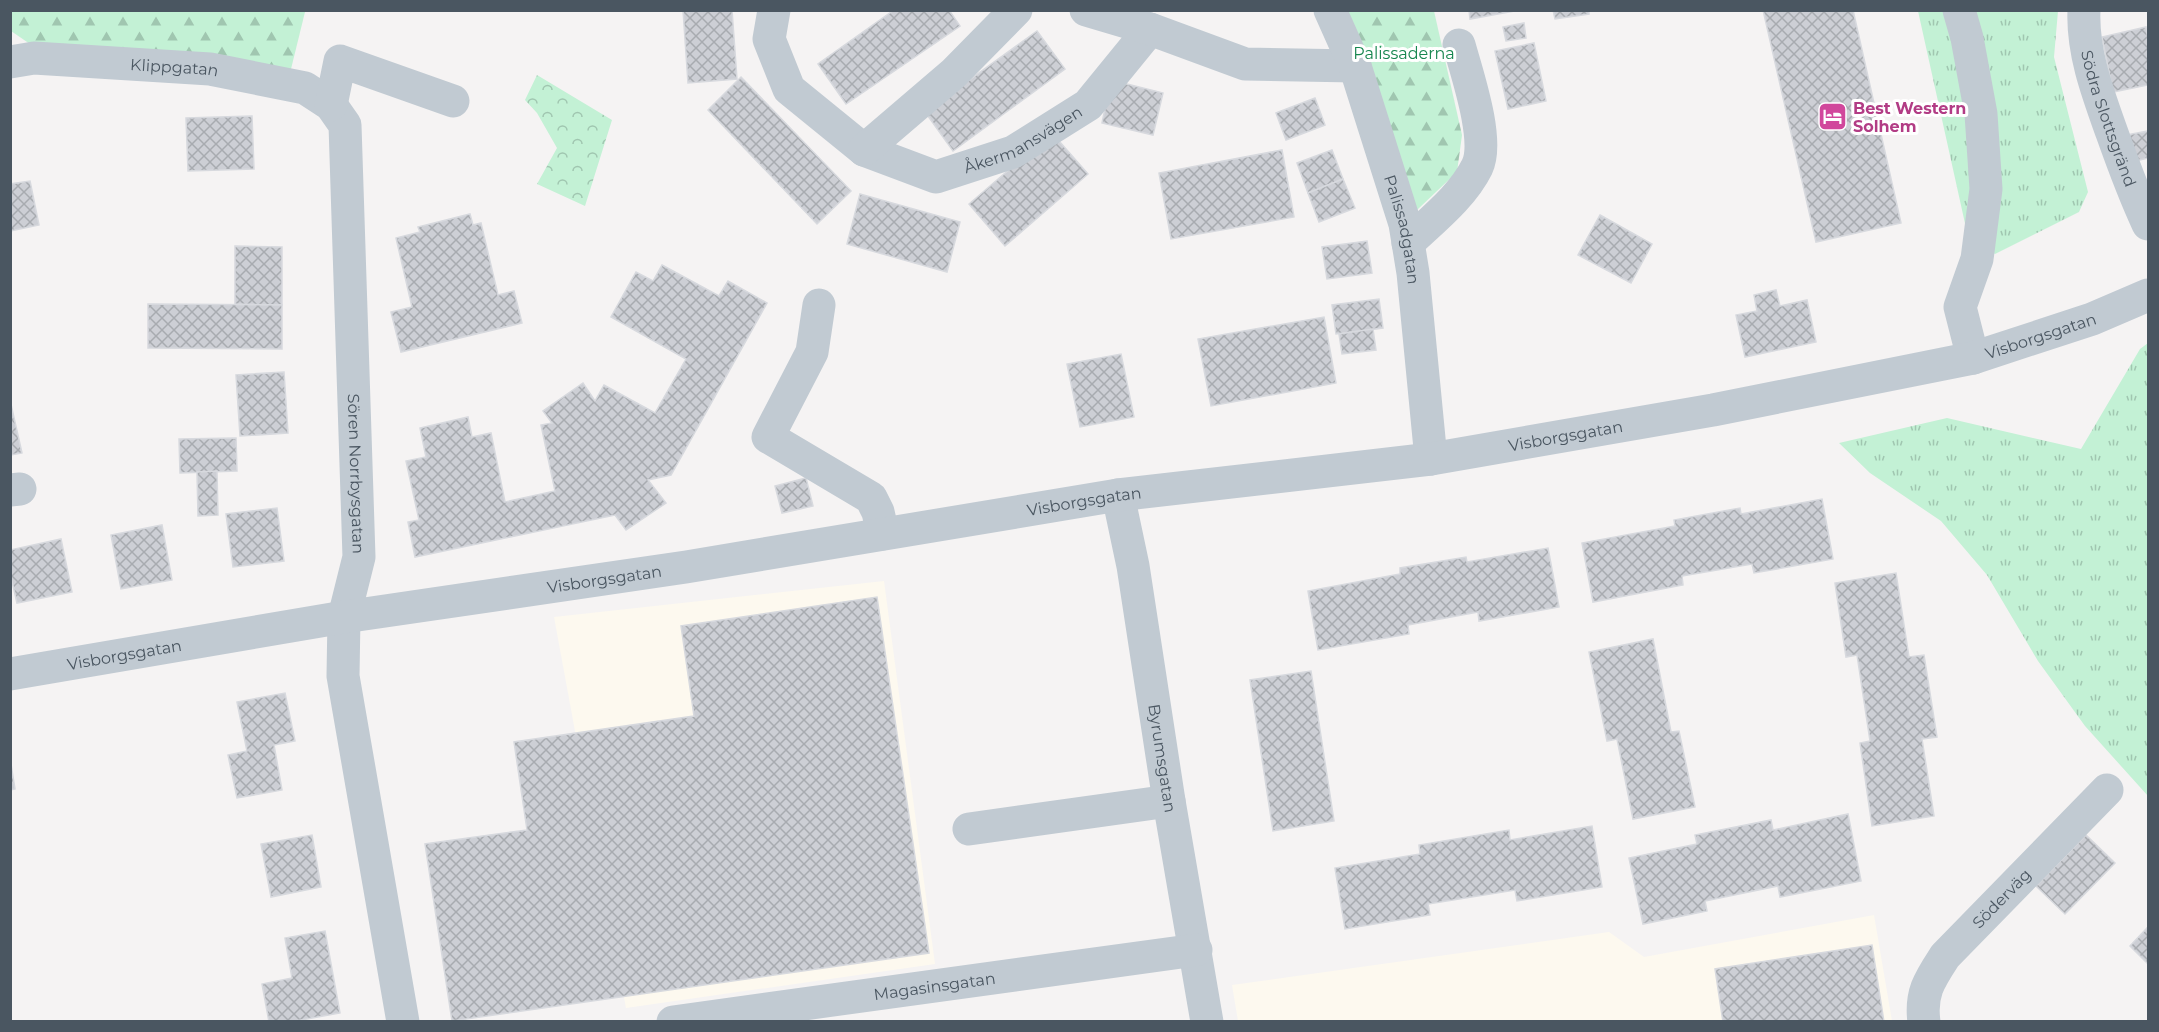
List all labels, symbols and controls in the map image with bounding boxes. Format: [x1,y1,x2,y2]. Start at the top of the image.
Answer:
park label: Palissaderna [1353,44,1455,63]
street label: Södra Slottsgränd [2077,49,2140,190]
street label: Klippgatan [130,55,220,80]
place label: Best Western Solhem [1853,99,1966,136]
hotel icon: Best Western Solhem [1816,101,1848,133]
street label: Åkermansvägen [961,102,1086,177]
street label: Palissadgatan [1380,173,1423,285]
street label: Visborgsgatan [1983,309,2099,363]
street label: Sören Norrbysgatan [344,393,368,554]
street label: Visborgsgatan [1507,417,1624,455]
street label: Visborgsgatan [1025,483,1142,520]
street label: Visborgsgatan [546,562,663,597]
street label: Visborgsgatan [66,636,183,674]
street label: Byrumsgatan [1144,703,1180,814]
street label: Söderväg [1968,865,2035,932]
street label: Magasinsgatan [872,969,997,1004]

